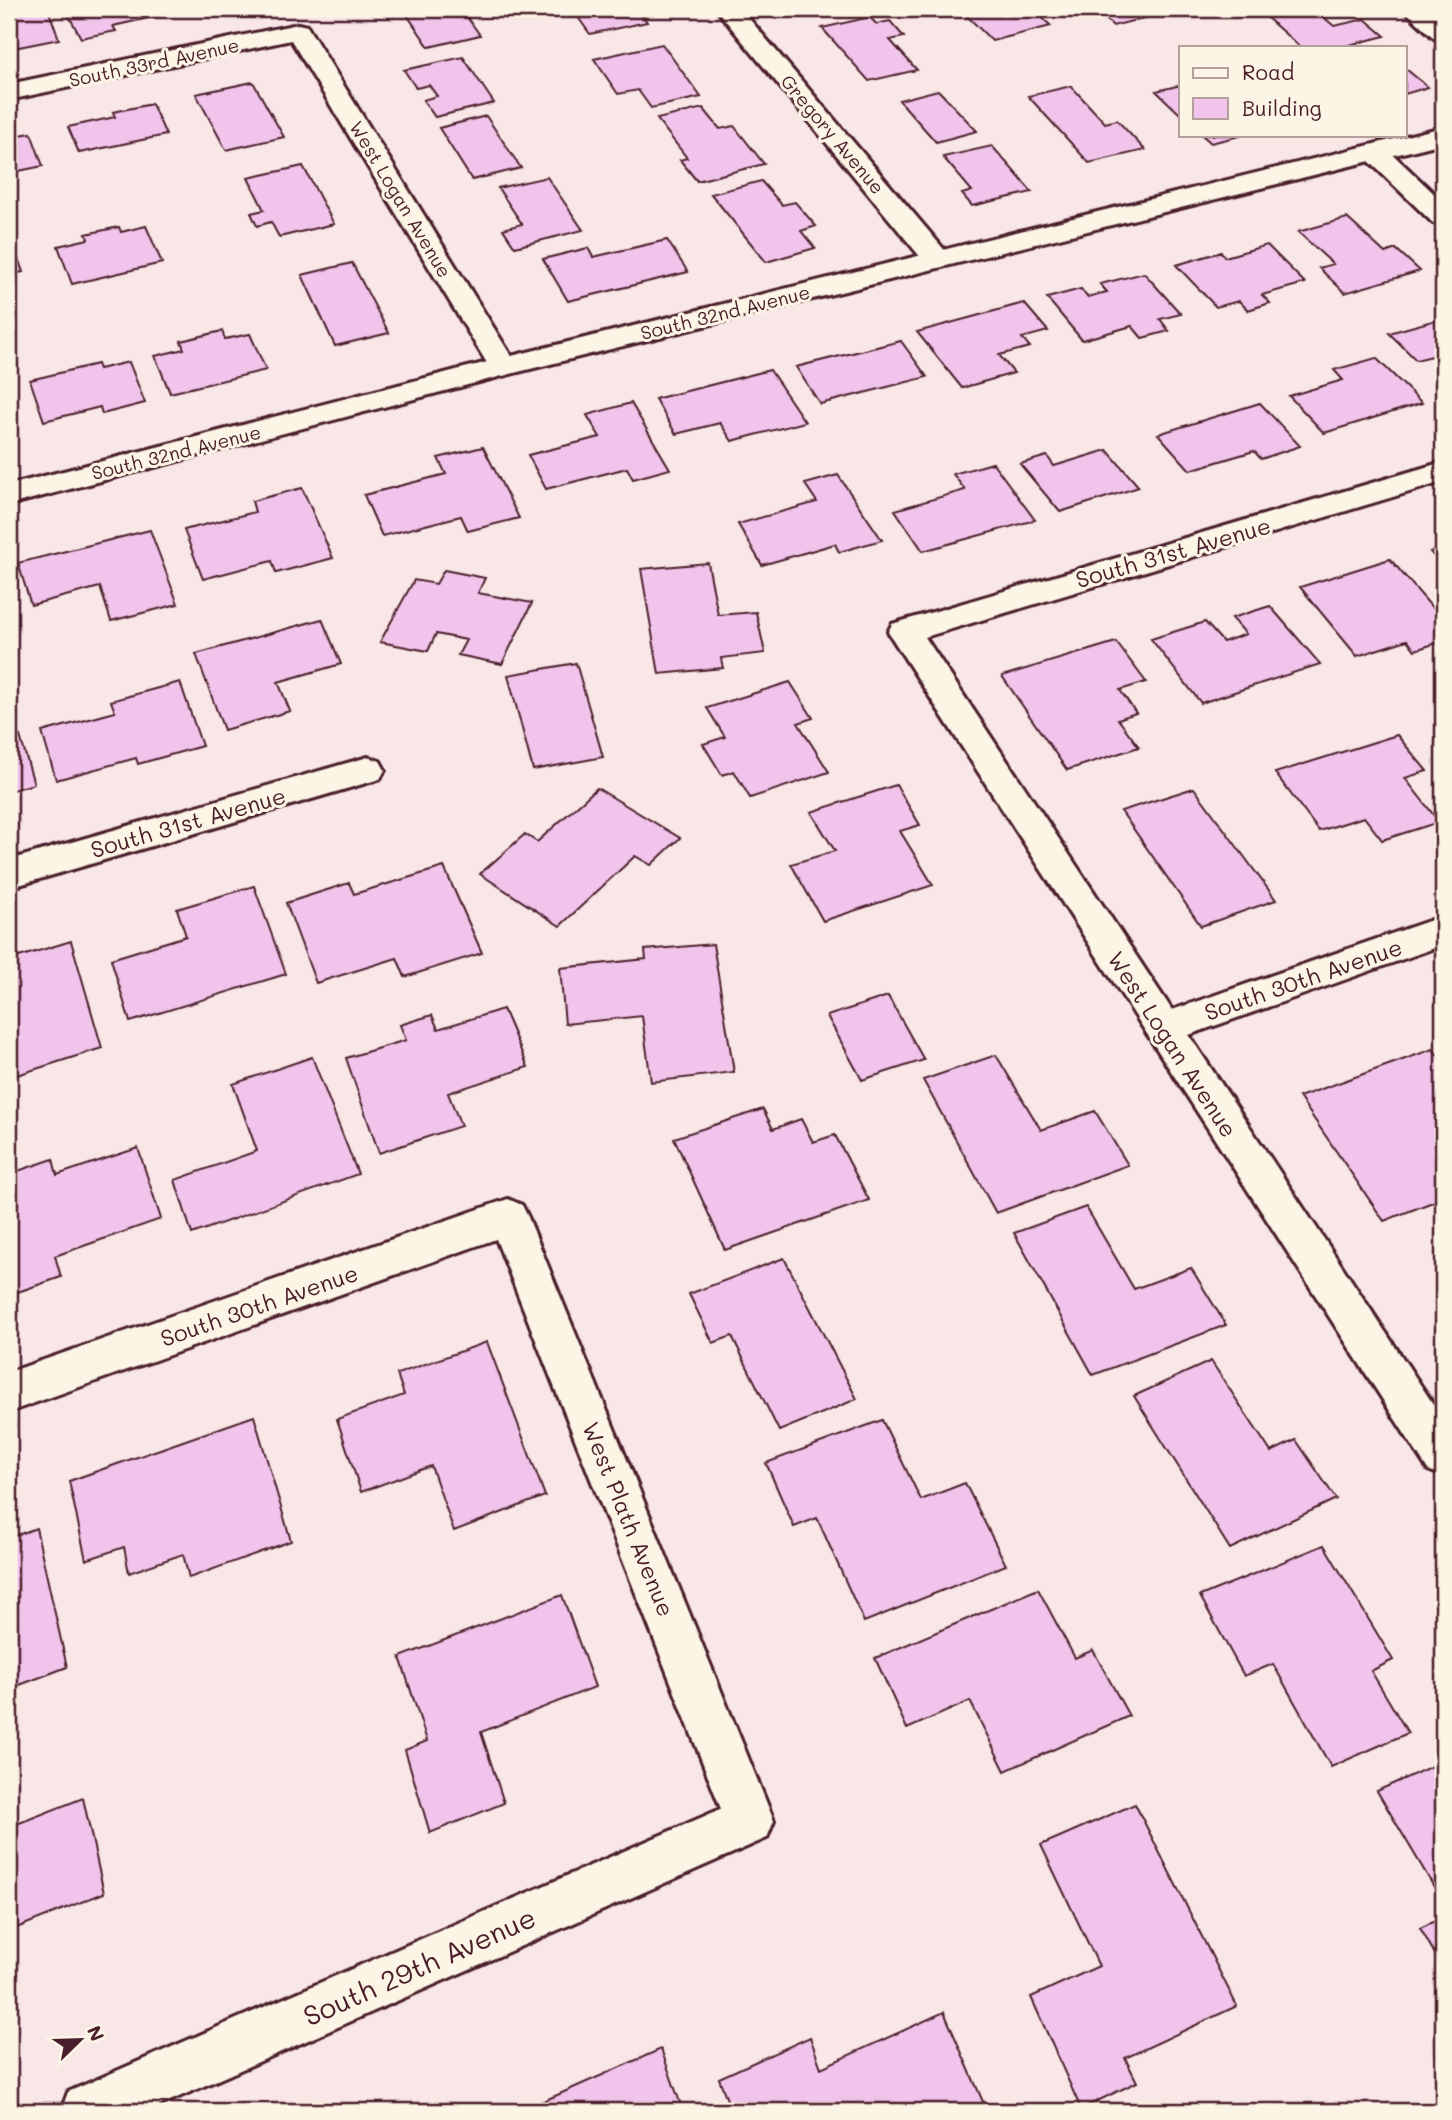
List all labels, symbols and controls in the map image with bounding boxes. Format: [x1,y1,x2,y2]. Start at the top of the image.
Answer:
street label: South 33rd Avenue [67,32,241,92]
legend [1179,46,1406,136]
text: Road [1242,58,1294,85]
street label: Gregory Avenue [776,69,890,199]
text: Building [1242,94,1322,121]
street label: West Logan Avenue [344,116,458,282]
street label: South 32nd Avenue [638,279,812,345]
street label: South 32nd Avenue [89,419,263,485]
street label: South 31st Avenue [1072,510,1274,594]
street label: South 31st Avenue [87,780,289,864]
street label: South 30th Avenue [1200,931,1406,1027]
street label: West Logan Avenue [1102,945,1244,1143]
street label: South 30th Avenue [156,1257,362,1353]
street label: West Plath Avenue [576,1417,682,1621]
street label: South 29th Avenue [297,1899,541,2033]
north arrow [46,2004,116,2074]
text: N [82,2022,110,2045]

